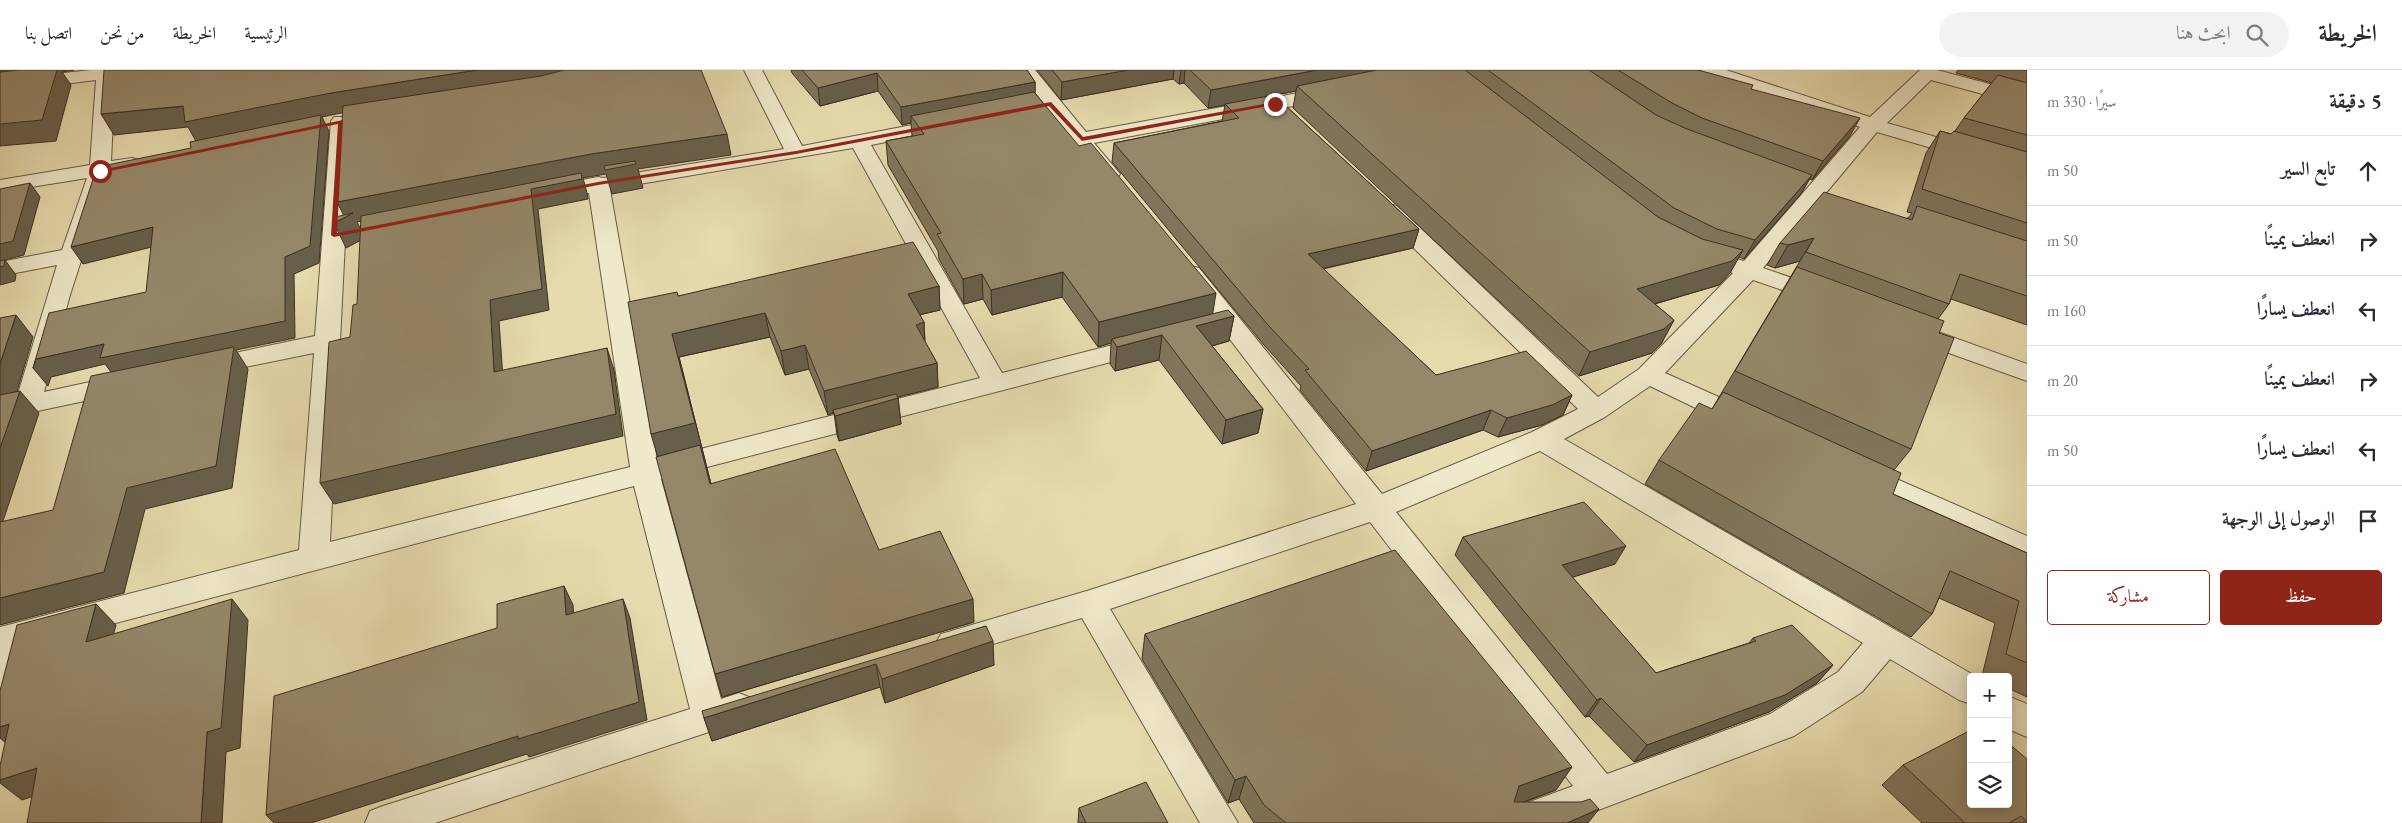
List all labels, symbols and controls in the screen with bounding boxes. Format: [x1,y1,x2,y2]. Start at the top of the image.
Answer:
search box [1939,12,2289,57]
text: الخريطة [2319,17,2377,48]
text: ابحث هنا [2176,20,2231,45]
text: اتصل بنا [25,21,72,44]
text: من نحن [100,21,144,44]
text: الخريطة [172,21,216,44]
text: الرئيسية [244,21,287,44]
icon: search [2243,21,2271,49]
text: 5 دقيقة [2329,87,2382,114]
text: سيرًا · 330 m [2047,91,2117,112]
route end [1264,93,1287,116]
text: تابع السير [2281,156,2335,181]
icon: ahead [2354,157,2382,185]
route start [89,160,112,183]
text: 50 m [2047,160,2078,181]
text: انعطف يمينًا [2264,226,2335,251]
icon: right [2354,227,2382,255]
text: 50 m [2047,230,2078,251]
text: انعطف يسارًا [2257,296,2335,321]
icon: left [2354,297,2382,325]
text: 160 m [2047,300,2086,321]
text: انعطف يمينًا [2264,366,2335,391]
icon: right [2354,367,2382,395]
text: 20 m [2047,370,2078,391]
text: انعطف يسارًا [2257,436,2335,461]
icon: left [2354,437,2382,465]
text: 50 m [2047,440,2078,461]
text: الوصول إلى الوجهة [2222,506,2335,531]
icon: arrive [2354,507,2382,535]
button: مشاركة [2047,570,2210,625]
button: حفظ [2220,570,2382,625]
map controls [1967,673,2012,808]
button: + [1967,673,2012,718]
button: − [1967,718,2012,763]
button: layers [1967,763,2012,808]

